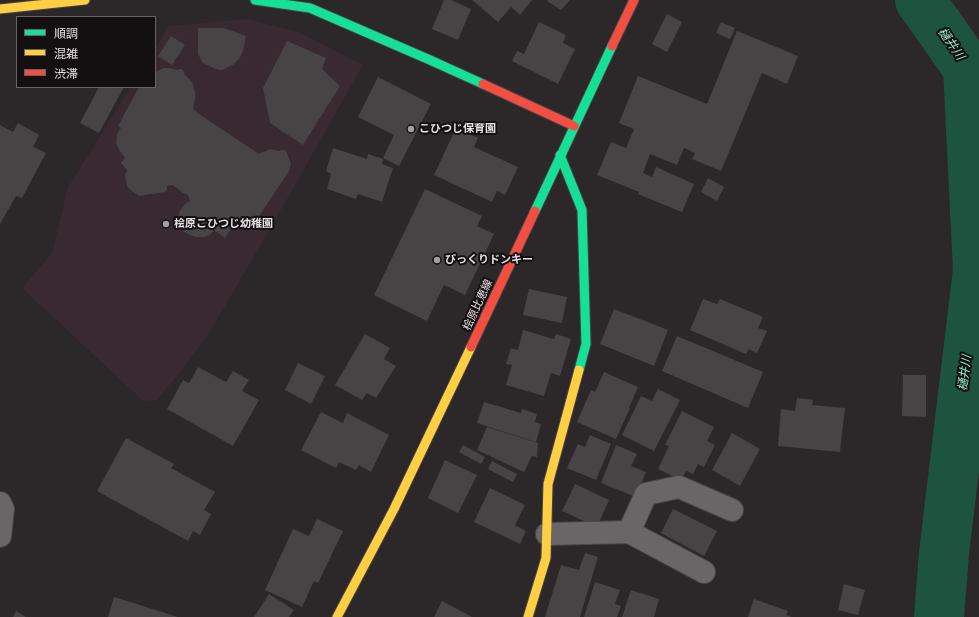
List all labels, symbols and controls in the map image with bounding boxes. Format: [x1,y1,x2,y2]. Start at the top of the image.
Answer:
legend [16,16,156,88]
water label: 樋井川 [935,25,967,63]
text: 順調 [54,27,78,41]
text: 混雑 [54,47,78,61]
text: 渋滞 [54,67,78,81]
place label: こひつじ保育園 [419,122,496,136]
marker: こひつじ保育園 [406,124,416,134]
place label: 桧原こひつじ幼稚園 [174,217,273,231]
marker: 桧原こひつじ幼稚園 [161,219,171,229]
place label: びっくりドンキー [445,253,533,267]
marker: びっくりドンキー [432,255,442,265]
street label: 桧原比恵線 [460,277,496,333]
water label: 樋井川 [956,354,974,392]

